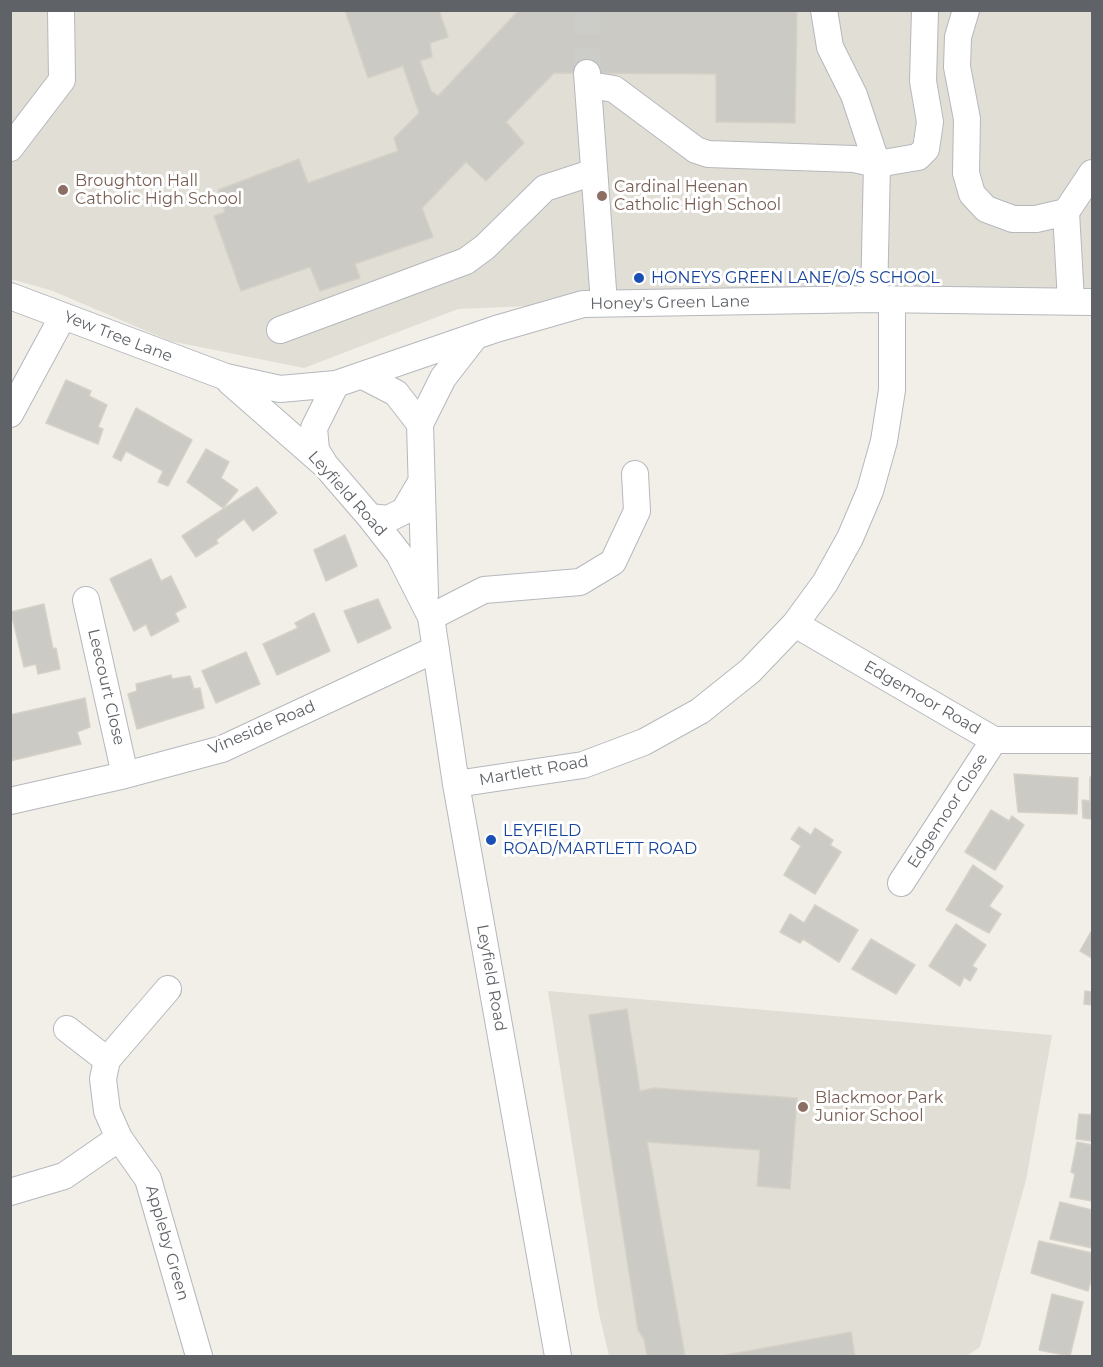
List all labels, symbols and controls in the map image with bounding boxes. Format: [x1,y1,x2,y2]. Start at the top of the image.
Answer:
place label: Broughton Hall Catholic High School [75,171,242,209]
place label: Cardinal Heenan Catholic High School [614,177,781,215]
marker: Broughton Hall Catholic High School [56,183,70,197]
marker: Cardinal Heenan Catholic High School [595,189,609,203]
place label: HONEYS GREEN LANE/O/S SCHOOL [651,268,940,288]
marker: HONEYS GREEN LANE/O/S SCHOOL [632,271,646,285]
street label: Honey's Green Lane [590,292,750,314]
street label: Yew Tree Lane [61,307,175,367]
street label: Leyfield Road [304,447,390,541]
street label: Leecourt Close [83,627,129,747]
street label: Edgemoor Road [860,657,984,739]
street label: Vineside Road [206,697,318,759]
street label: Edgemoor Close [904,750,992,872]
street label: Martlett Road [478,752,590,790]
place label: LEYFIELD ROAD/MARTLETT ROAD [503,821,697,859]
marker: LEYFIELD ROAD/MARTLETT ROAD [484,833,498,847]
street label: Leyfield Road [472,923,510,1033]
place label: Blackmoor Park Junior School [815,1088,943,1126]
marker: Blackmoor Park Junior School [796,1100,810,1114]
street label: Appleby Green [141,1183,193,1303]

